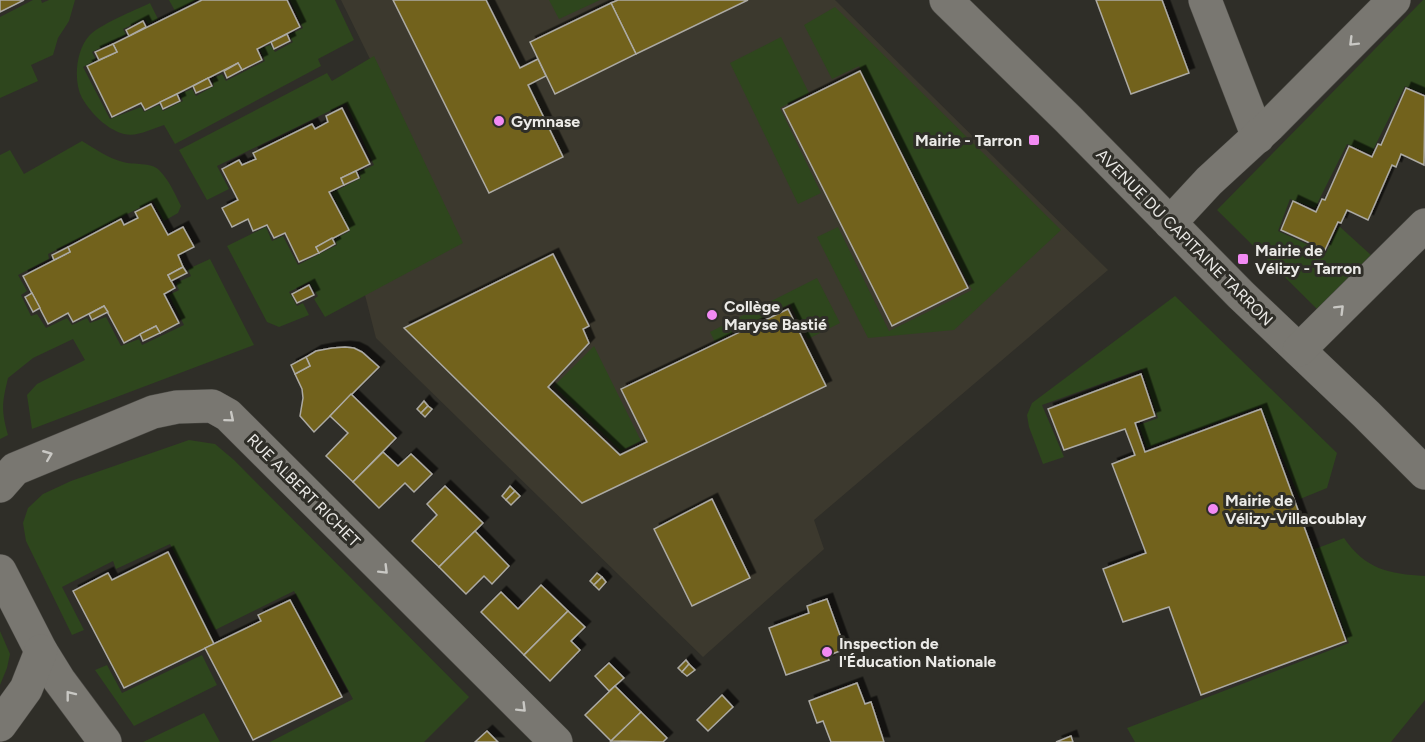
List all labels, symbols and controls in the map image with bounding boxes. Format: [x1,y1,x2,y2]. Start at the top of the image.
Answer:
one-way arrow [1349,34,1360,45]
place label: Gymnase [511,112,580,131]
marker: Gymnase [492,114,506,128]
place label: Mairie - Tarron [915,131,1022,150]
marker: Mairie - Tarron [1027,133,1041,147]
street label: AVENUE DU CAPITAINE TARRON [1092,145,1277,330]
place label: Mairie de Vélizy - Tarron [1255,241,1361,278]
marker: Mairie de Vélizy - Tarron [1236,252,1250,266]
place label: Collège Maryse Bastié [724,297,827,334]
one-way arrow [1333,306,1344,317]
marker: Collège Maryse Bastié [705,308,719,322]
one-way arrow [223,411,234,422]
street label: RUE ALBERT RICHET [243,430,364,551]
one-way arrow [42,450,53,462]
place label: Mairie de Vélizy-Villacoublay [1225,491,1367,528]
marker: Mairie de Vélizy-Villacoublay [1206,502,1220,516]
one-way arrow [377,563,387,574]
place label: Inspection de l'Éducation Nationale [839,634,996,671]
marker: Inspection de l'Éducation Nationale [820,645,834,659]
one-way arrow [66,691,77,702]
one-way arrow [514,700,525,711]

